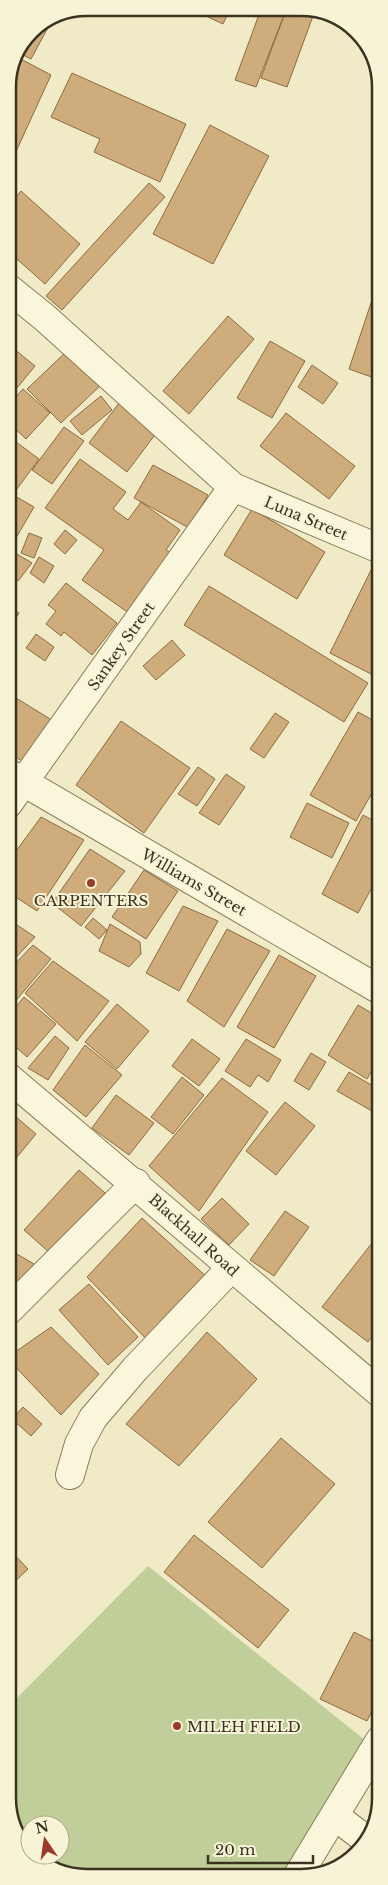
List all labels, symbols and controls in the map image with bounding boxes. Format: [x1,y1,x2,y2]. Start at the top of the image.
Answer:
street label: Luna Street [261,492,351,544]
street label: Sankey Street [83,598,159,694]
street label: Williams Street [137,844,250,920]
marker: CARPENTERS [85,877,97,889]
place label: CARPENTERS [34,891,148,910]
street label: Blackhall Road [145,1190,243,1280]
place label: MILEH FIELD [187,1717,301,1736]
marker: MILEH FIELD [171,1720,183,1732]
north arrow [20,1815,70,1865]
text: N [34,1817,51,1838]
scale bar [208,1832,313,1864]
text: 20 m [215,1840,255,1859]

